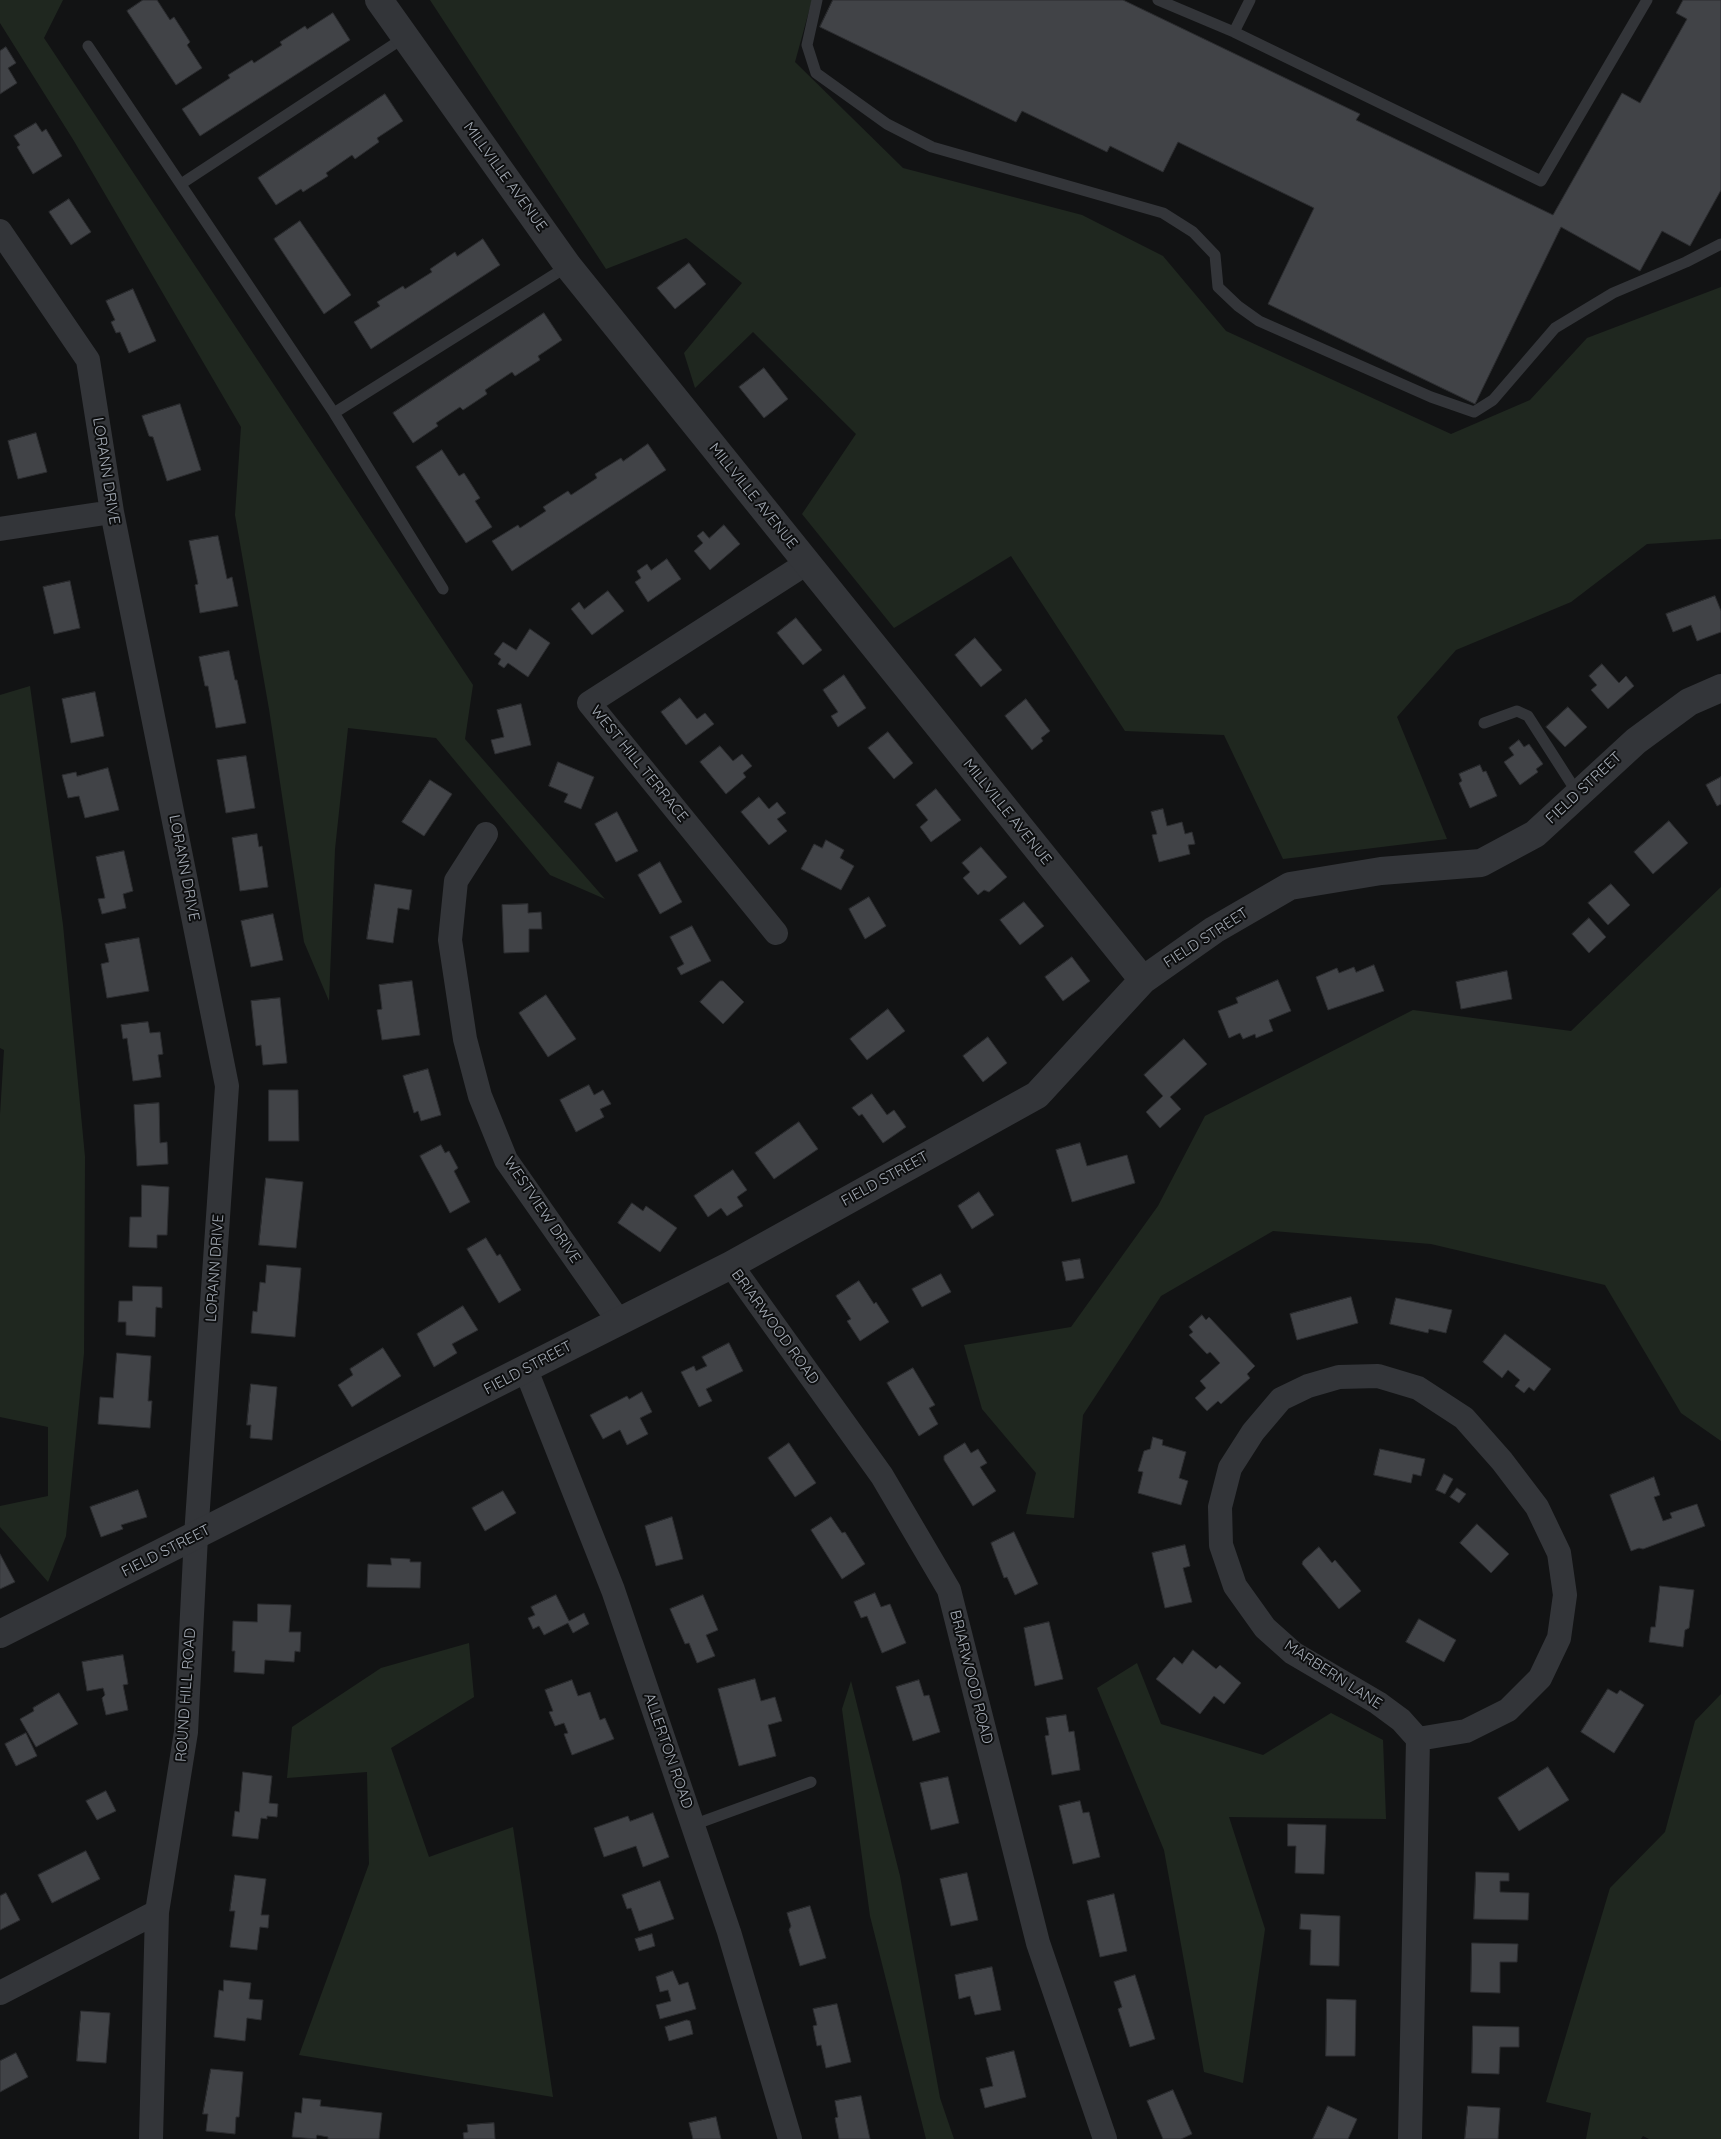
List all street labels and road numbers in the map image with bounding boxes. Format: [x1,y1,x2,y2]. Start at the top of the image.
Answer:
street label: MILLVILLE AVENUE [459,119,551,235]
street label: LORANN DRIVE [89,416,123,526]
street label: MILLVILLE AVENUE [705,440,801,552]
street label: WEST HILL TERRACE [586,702,692,826]
street label: FIELD STREET [1542,748,1626,828]
street label: MILLVILLE AVENUE [959,756,1055,868]
street label: LORANN DRIVE [165,813,203,923]
street label: FIELD STREET [1160,904,1252,972]
street label: FIELD STREET [838,1148,932,1210]
street label: WESTVIEW DRIVE [500,1153,584,1267]
street label: LORANN DRIVE [202,1213,228,1323]
street label: BRIARWOOD ROAD [727,1266,823,1388]
street label: FIELD STREET [481,1337,575,1399]
street label: FIELD STREET [119,1521,213,1581]
street label: BRIARWOOD ROAD [946,1608,996,1746]
street label: ROUND HILL ROAD [172,1627,200,1763]
street label: MARBERN LANE [1281,1637,1385,1713]
street label: ALLERTON ROAD [640,1691,696,1811]

